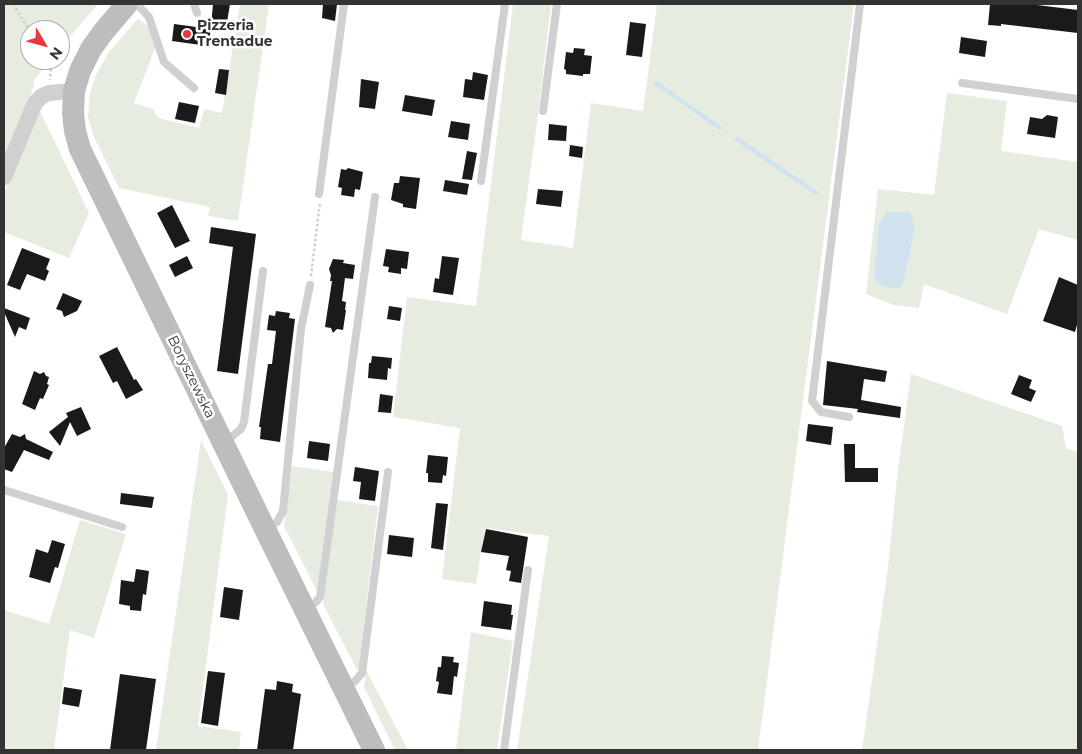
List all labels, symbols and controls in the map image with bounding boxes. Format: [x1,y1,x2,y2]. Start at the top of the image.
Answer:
place label: Pizzeria Trentadue [197,18,273,50]
north arrow [20,20,70,70]
marker: Pizzeria Trentadue [181,28,193,40]
text: N [46,43,67,63]
street label: Boryszewska [164,333,218,421]

